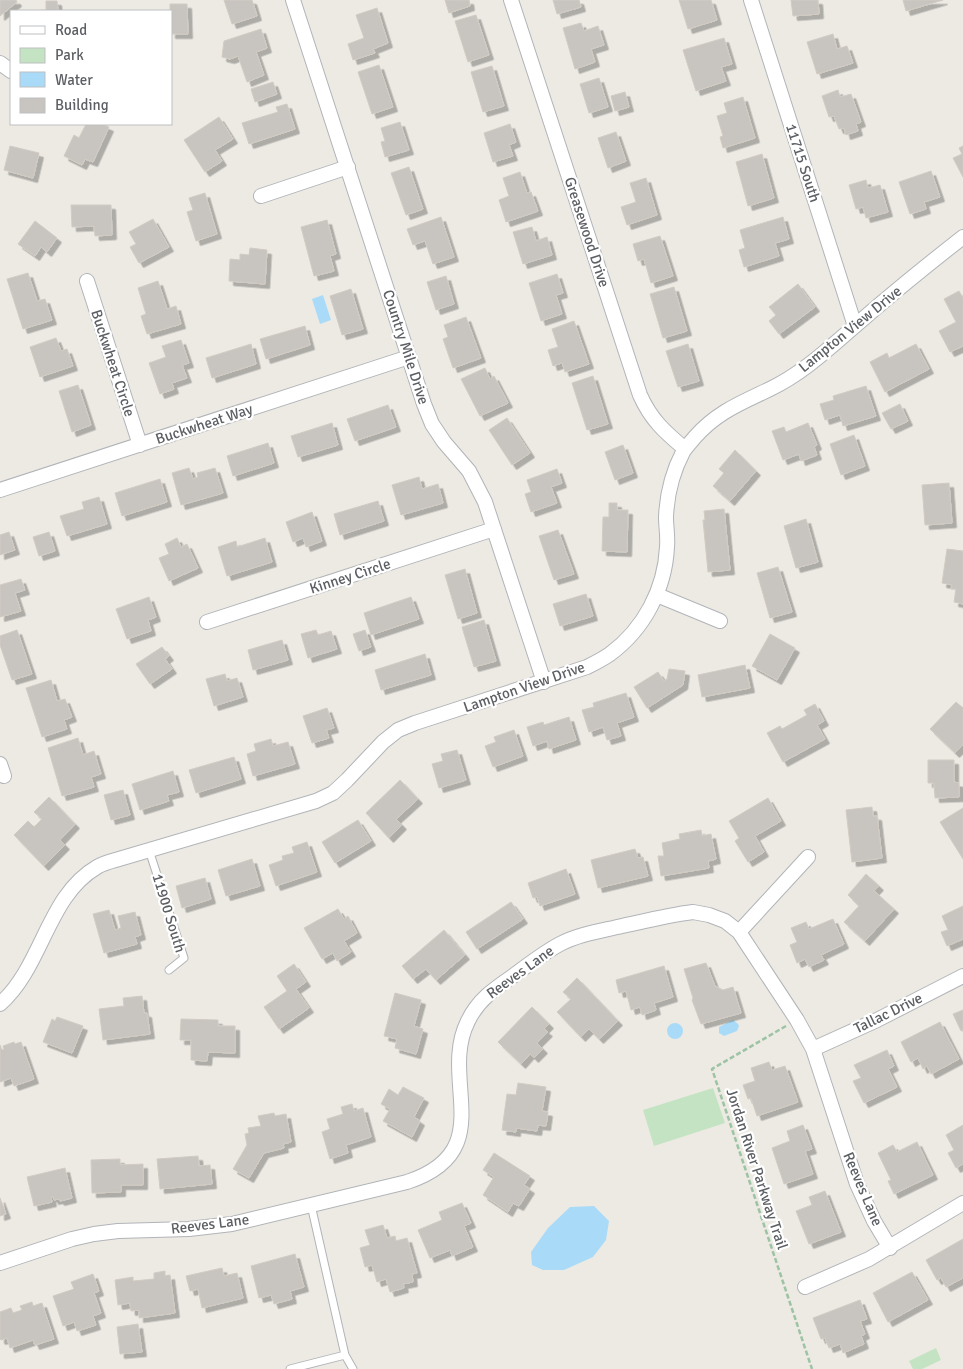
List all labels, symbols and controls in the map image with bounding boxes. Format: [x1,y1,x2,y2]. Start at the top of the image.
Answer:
legend [10,10,172,125]
text: Road [55,21,87,39]
text: Park [55,46,84,64]
text: Water [55,71,93,89]
text: Building [55,96,109,114]
street label: 11715 South [782,121,824,205]
street label: Greasewood Drive [561,175,613,289]
street label: Lampton View Drive [795,282,905,376]
street label: Country Mile Drive [379,287,433,407]
street label: Buckwheat Circle [87,307,139,419]
street label: Buckwheat Way [153,400,255,448]
street label: Kinney Circle [307,554,393,598]
street label: Lampton View Drive [461,658,587,716]
street label: 11900 South [148,871,190,955]
street label: Reeves Lane [483,942,557,1002]
street label: Tallac Drive [851,989,925,1037]
street label: Jordan River Parkway Trail [722,1086,792,1252]
street label: Reeves Lane [839,1149,887,1229]
street label: Reeves Lane [170,1210,250,1238]

